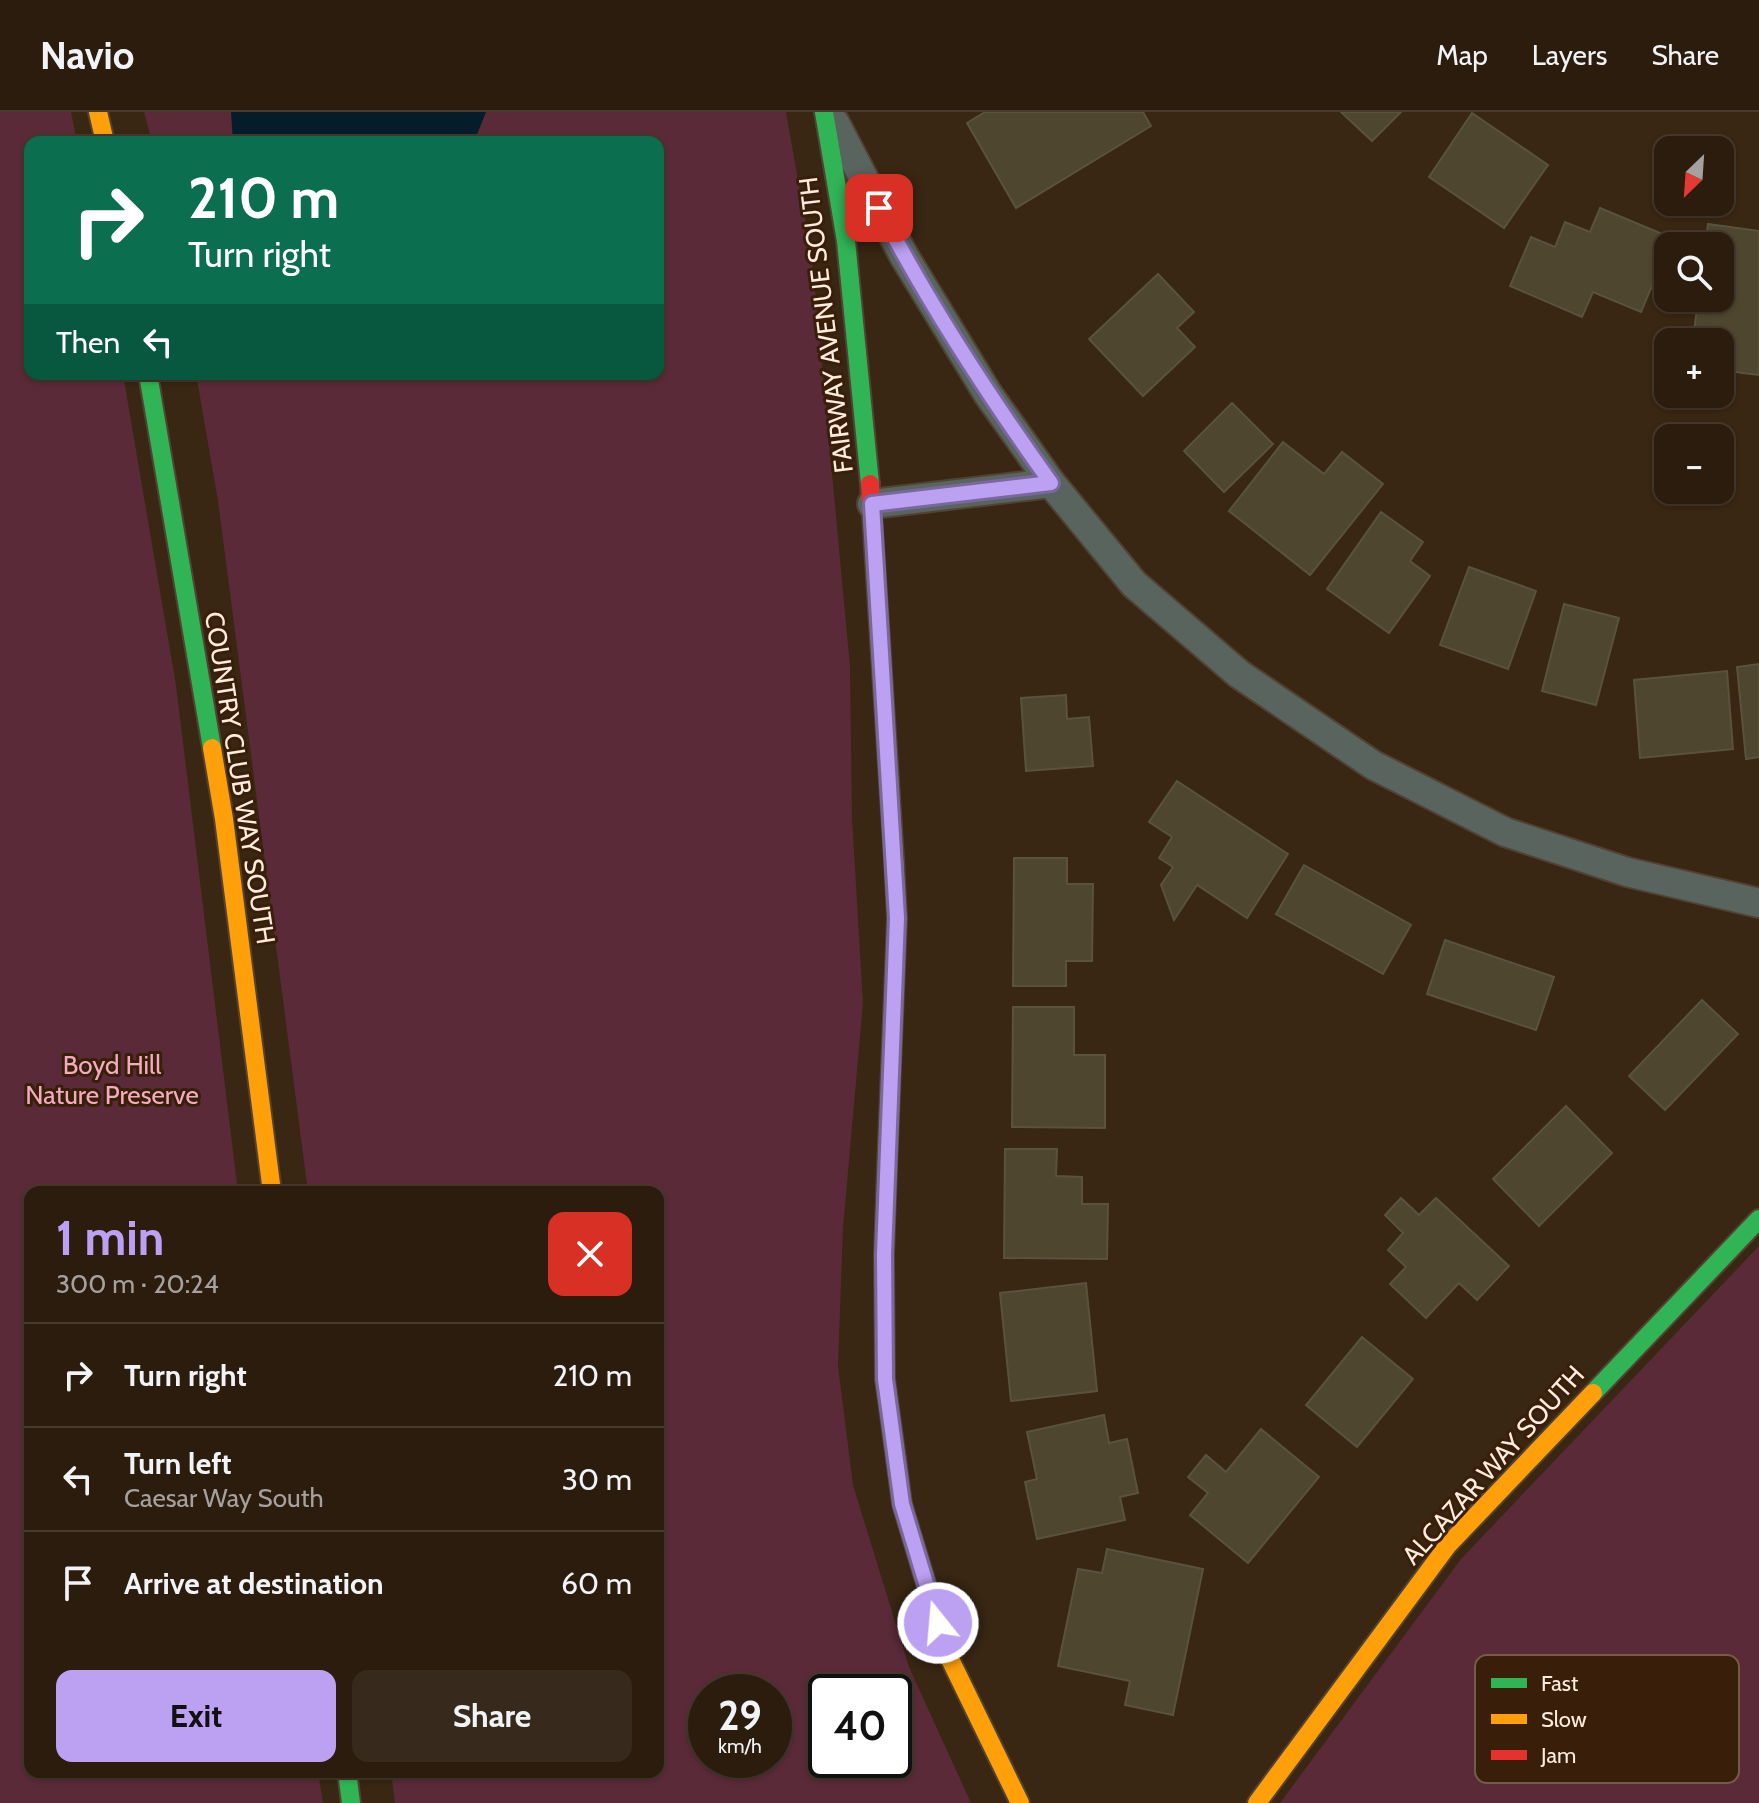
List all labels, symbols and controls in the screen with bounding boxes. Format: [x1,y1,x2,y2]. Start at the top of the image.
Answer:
text: Navio [40,32,134,79]
text: Map [1436,38,1488,72]
text: Layers [1532,38,1607,72]
text: Share [1651,38,1719,72]
north arrow [1654,136,1734,216]
map controls [1654,136,1734,504]
text: 210 m [188,164,339,232]
icon: right [56,168,160,272]
pin [845,174,913,242]
street label: FAIRWAY AVENUE SOUTH [792,175,860,475]
icon: arrive [857,186,901,230]
text: Turn right [188,232,331,276]
button: search [1654,232,1734,312]
icon: left [136,320,180,364]
text: Then [56,324,120,361]
button: + [1654,328,1734,408]
button: − [1654,424,1734,504]
street label: COUNTRY CLUB WAY SOUTH [198,609,282,947]
park label: Boyd Hill Nature Preserve [25,1049,199,1111]
text: 1 min [56,1209,164,1267]
button: close [548,1212,632,1296]
text: 300 m · 20:24 [56,1268,219,1300]
icon: right [56,1353,100,1397]
text: Turn right [124,1357,247,1394]
text: 210 m [552,1357,632,1394]
street label: ALCAZAR WAY SOUTH [1395,1359,1591,1571]
text: Turn left [124,1445,232,1482]
icon: left [56,1457,100,1501]
text: 30 m [562,1461,632,1498]
text: Caesar Way South [124,1482,324,1514]
icon: arrive [56,1561,100,1605]
text: Arrive at destination [124,1565,384,1602]
text: 60 m [561,1565,632,1602]
position arrow [896,1581,980,1665]
legend [1475,1655,1739,1783]
button: Exit [56,1670,336,1762]
button: Share [352,1670,632,1762]
text: Fast [1541,1670,1579,1697]
speed limit sign: 40 [808,1674,912,1778]
text: 29 [718,1691,762,1740]
text: Slow [1541,1706,1587,1733]
text: km/h [718,1734,762,1758]
text: Jam [1540,1742,1576,1769]

